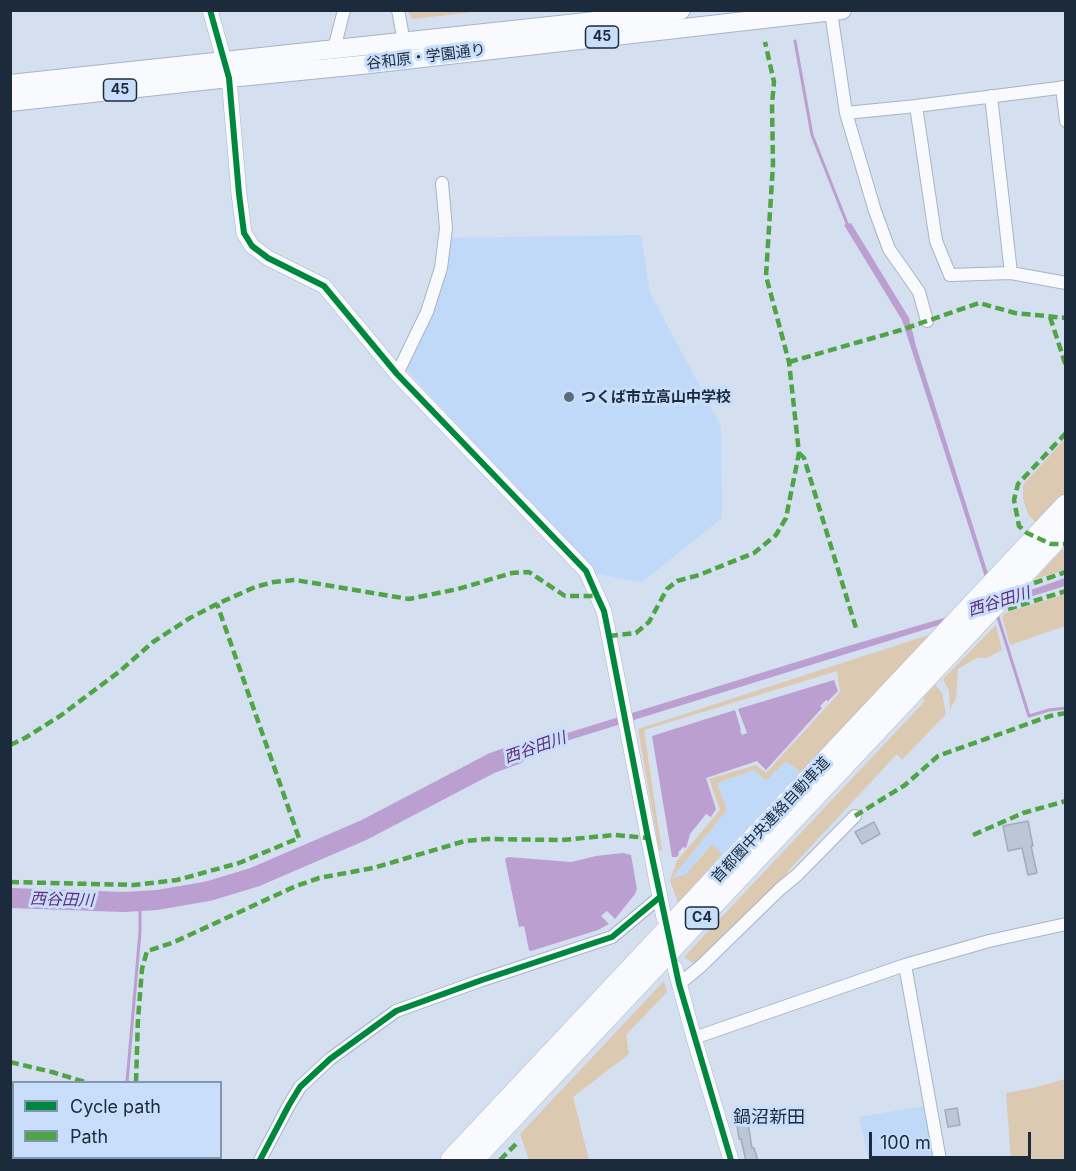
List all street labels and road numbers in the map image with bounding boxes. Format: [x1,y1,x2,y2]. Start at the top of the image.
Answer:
road number: 45 [586,26,618,48]
street label: 谷和原・学園通り [365,41,487,73]
road number: 45 [104,79,136,101]
street label: 首都圏中央連絡自動車道 [708,754,834,886]
road number: C4 [686,907,718,929]

